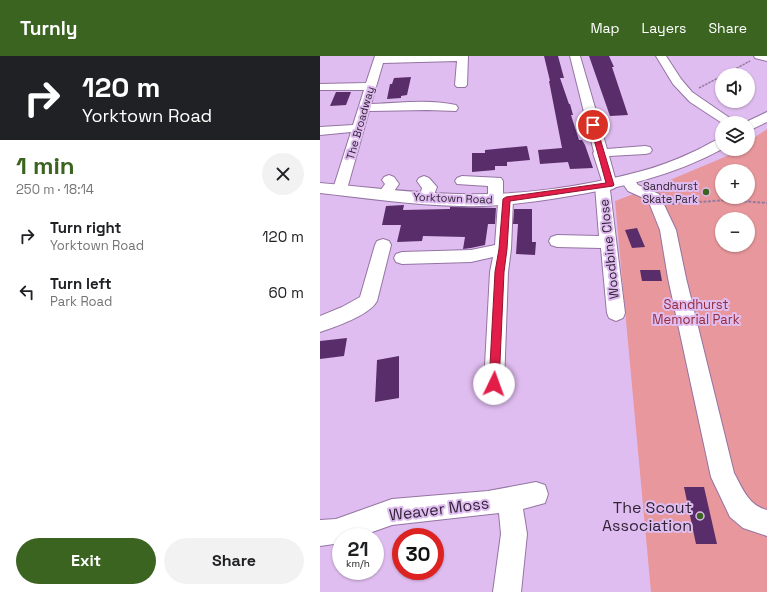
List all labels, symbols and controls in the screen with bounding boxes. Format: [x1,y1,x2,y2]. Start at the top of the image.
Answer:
text: Turnly [20,16,78,41]
text: Map [590,19,620,37]
text: Layers [642,19,686,37]
text: Share [708,19,747,37]
map controls [715,68,755,252]
button: sound [715,68,755,108]
text: 120 m [82,69,160,105]
icon: right [16,72,68,124]
street label: The Broadway [343,85,377,161]
text: Yorktown Road [82,104,212,127]
pin [576,108,610,142]
icon: arrive [582,114,604,136]
button: layers [715,116,755,156]
text: 1 min [16,150,75,181]
button: close [262,153,304,195]
button: + [715,164,755,204]
place label: Sandhurst Skate Park [642,179,698,206]
text: 250 m · 18:14 [16,181,94,198]
marker: Sandhurst Skate Park [701,187,711,197]
street label: Yorktown Road [413,190,493,206]
street label: Woodbine Close [595,198,623,300]
button: − [715,212,755,252]
text: Turn right [50,218,121,237]
icon: right [16,225,38,247]
text: 120 m [262,227,304,246]
text: Yorktown Road [50,237,144,254]
text: Turn left [50,274,112,293]
icon: left [16,281,38,303]
text: 60 m [268,283,304,302]
text: Park Road [50,293,112,310]
park label: Sandhurst Memorial Park [652,296,740,328]
position arrow [473,363,515,405]
street label: Weaver Moss [388,492,490,526]
place label: The Scout Association [602,497,692,536]
marker: The Scout Association [695,511,705,521]
speed limit sign: 30 [392,528,444,580]
text: 21 [348,536,368,562]
button: Exit [16,538,156,584]
button: Share [164,538,304,584]
text: km/h [346,557,370,570]

